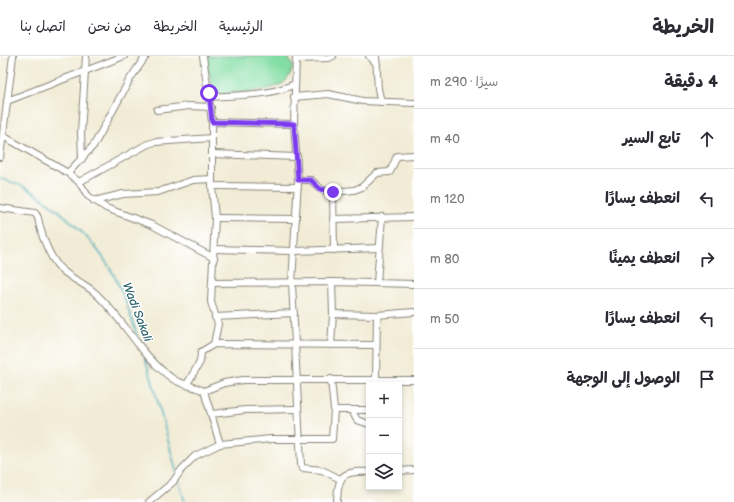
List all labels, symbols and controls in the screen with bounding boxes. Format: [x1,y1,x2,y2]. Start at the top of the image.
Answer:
text: الخريطة [652,16,714,39]
text: اتصل بنا [20,18,66,35]
text: من نحن [88,18,131,35]
text: الخريطة [153,18,197,35]
text: الرئيسية [219,18,263,35]
text: 4 دقيقة [664,72,718,92]
text: سيرًا · 290 m [430,74,498,90]
route start [200,84,218,102]
icon: ahead [696,128,718,150]
text: تابع السير [622,129,680,148]
text: 40 m [430,131,460,147]
route end [324,183,342,201]
icon: left [696,188,718,210]
text: انعطف يسارًا [605,189,680,208]
text: 120 m [430,191,465,207]
icon: right [696,248,718,270]
text: انعطف يمينًا [609,249,680,268]
text: 80 m [430,251,460,267]
water label: Wadi Sakali [119,280,156,345]
icon: left [696,308,718,330]
text: انعطف يسارًا [605,309,680,328]
text: 50 m [430,311,459,327]
icon: arrive [696,368,718,390]
text: الوصول إلى الوجهة [566,369,680,388]
map controls [366,382,402,490]
button: + [366,382,402,418]
button: − [366,418,402,454]
button: layers [366,454,402,490]

